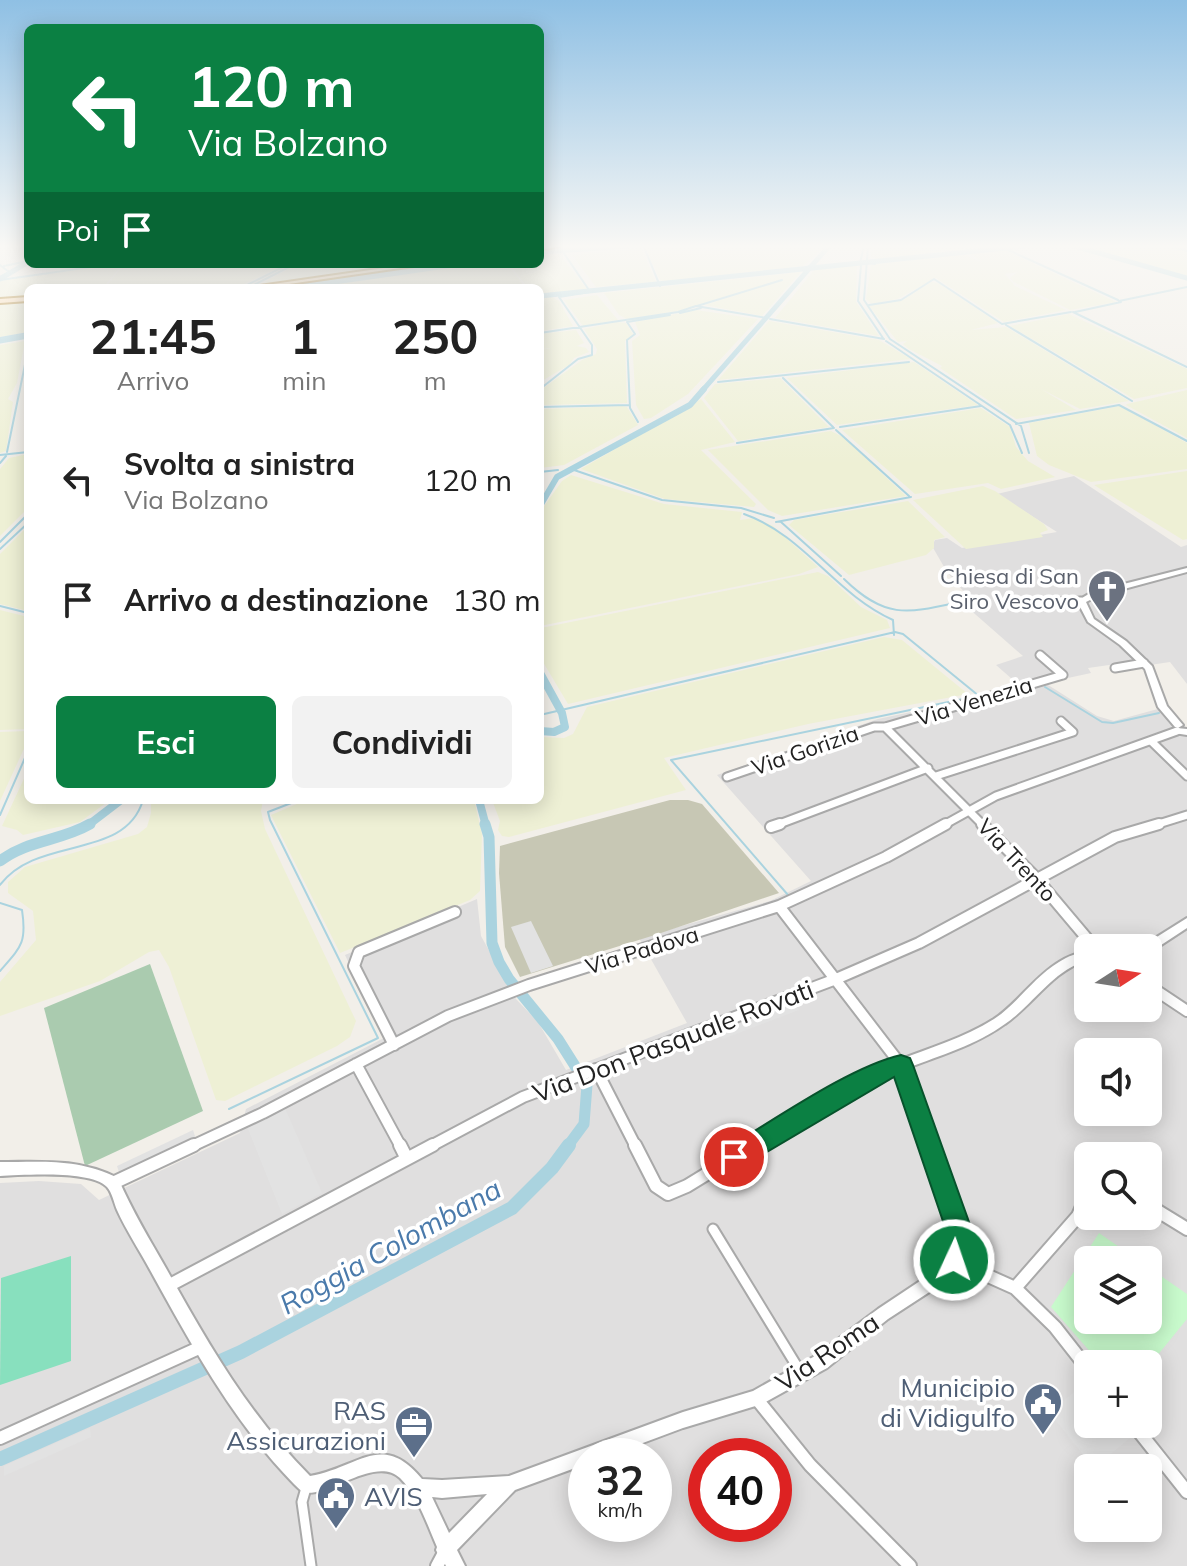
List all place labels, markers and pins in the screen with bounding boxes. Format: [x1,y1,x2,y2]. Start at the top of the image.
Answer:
place label: Chiesa di San Siro Vescovo [940,562,1079,615]
church icon: Chiesa di San Siro Vescovo [1086,568,1128,623]
pin [700,1123,768,1191]
place label: Municipio di Vidigulfo [880,1371,1015,1434]
public building icon: Municipio di Vidigulfo [1022,1381,1064,1436]
place label: RAS Assicurazioni [226,1394,386,1457]
office icon: RAS Assicurazioni [393,1404,435,1459]
public building icon: AVIS [315,1475,357,1530]
place label: AVIS [364,1480,423,1513]

